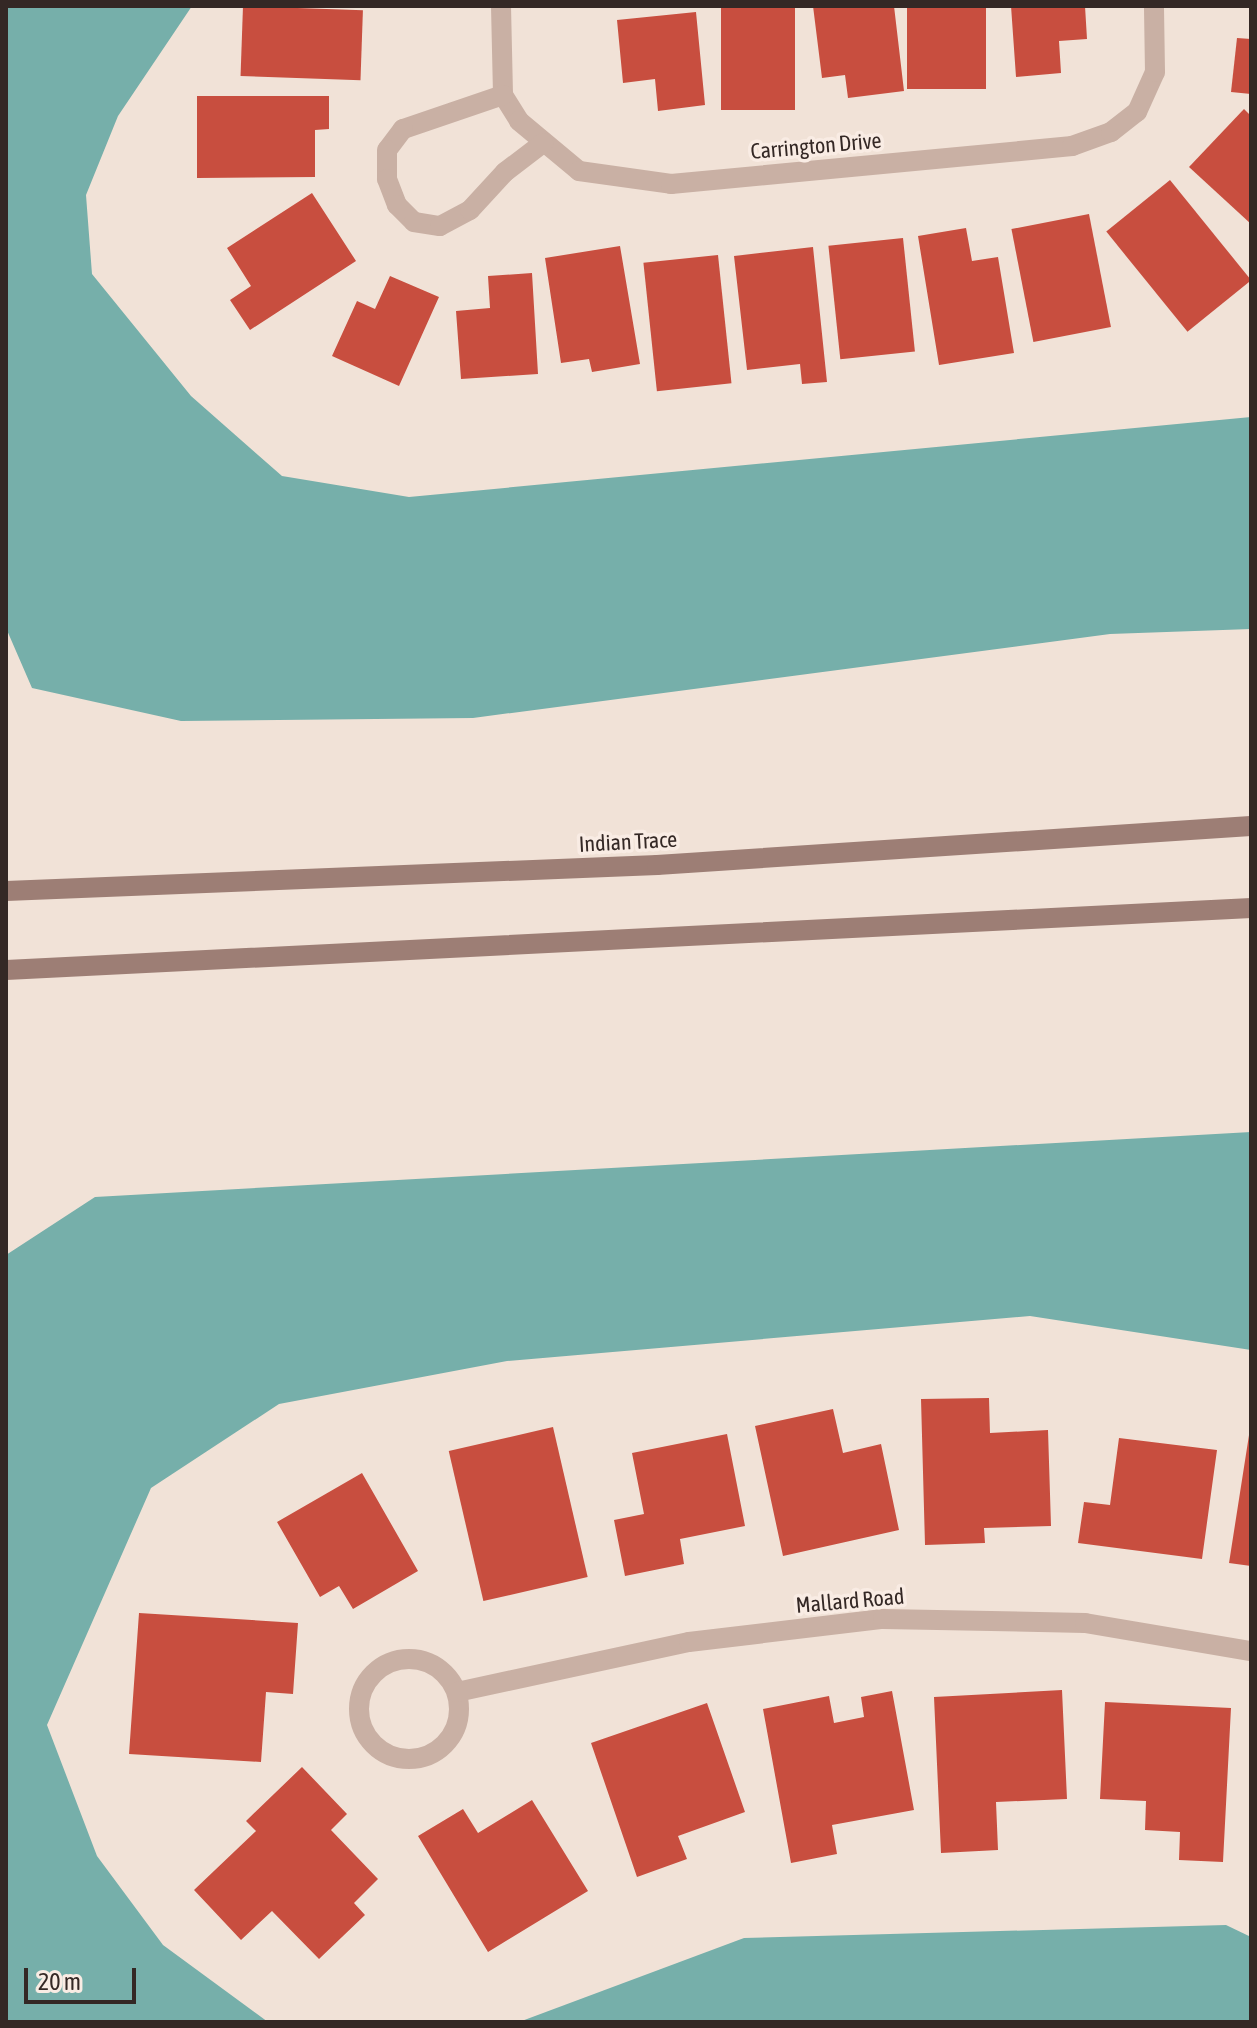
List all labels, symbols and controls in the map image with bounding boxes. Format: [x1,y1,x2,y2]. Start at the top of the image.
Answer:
street label: Carrington Drive [750,127,882,165]
street label: Indian Trace [578,826,678,858]
street label: Mallard Road [795,1583,905,1619]
scale bar [28,1952,140,2002]
text: 20 m [38,1968,81,1995]

